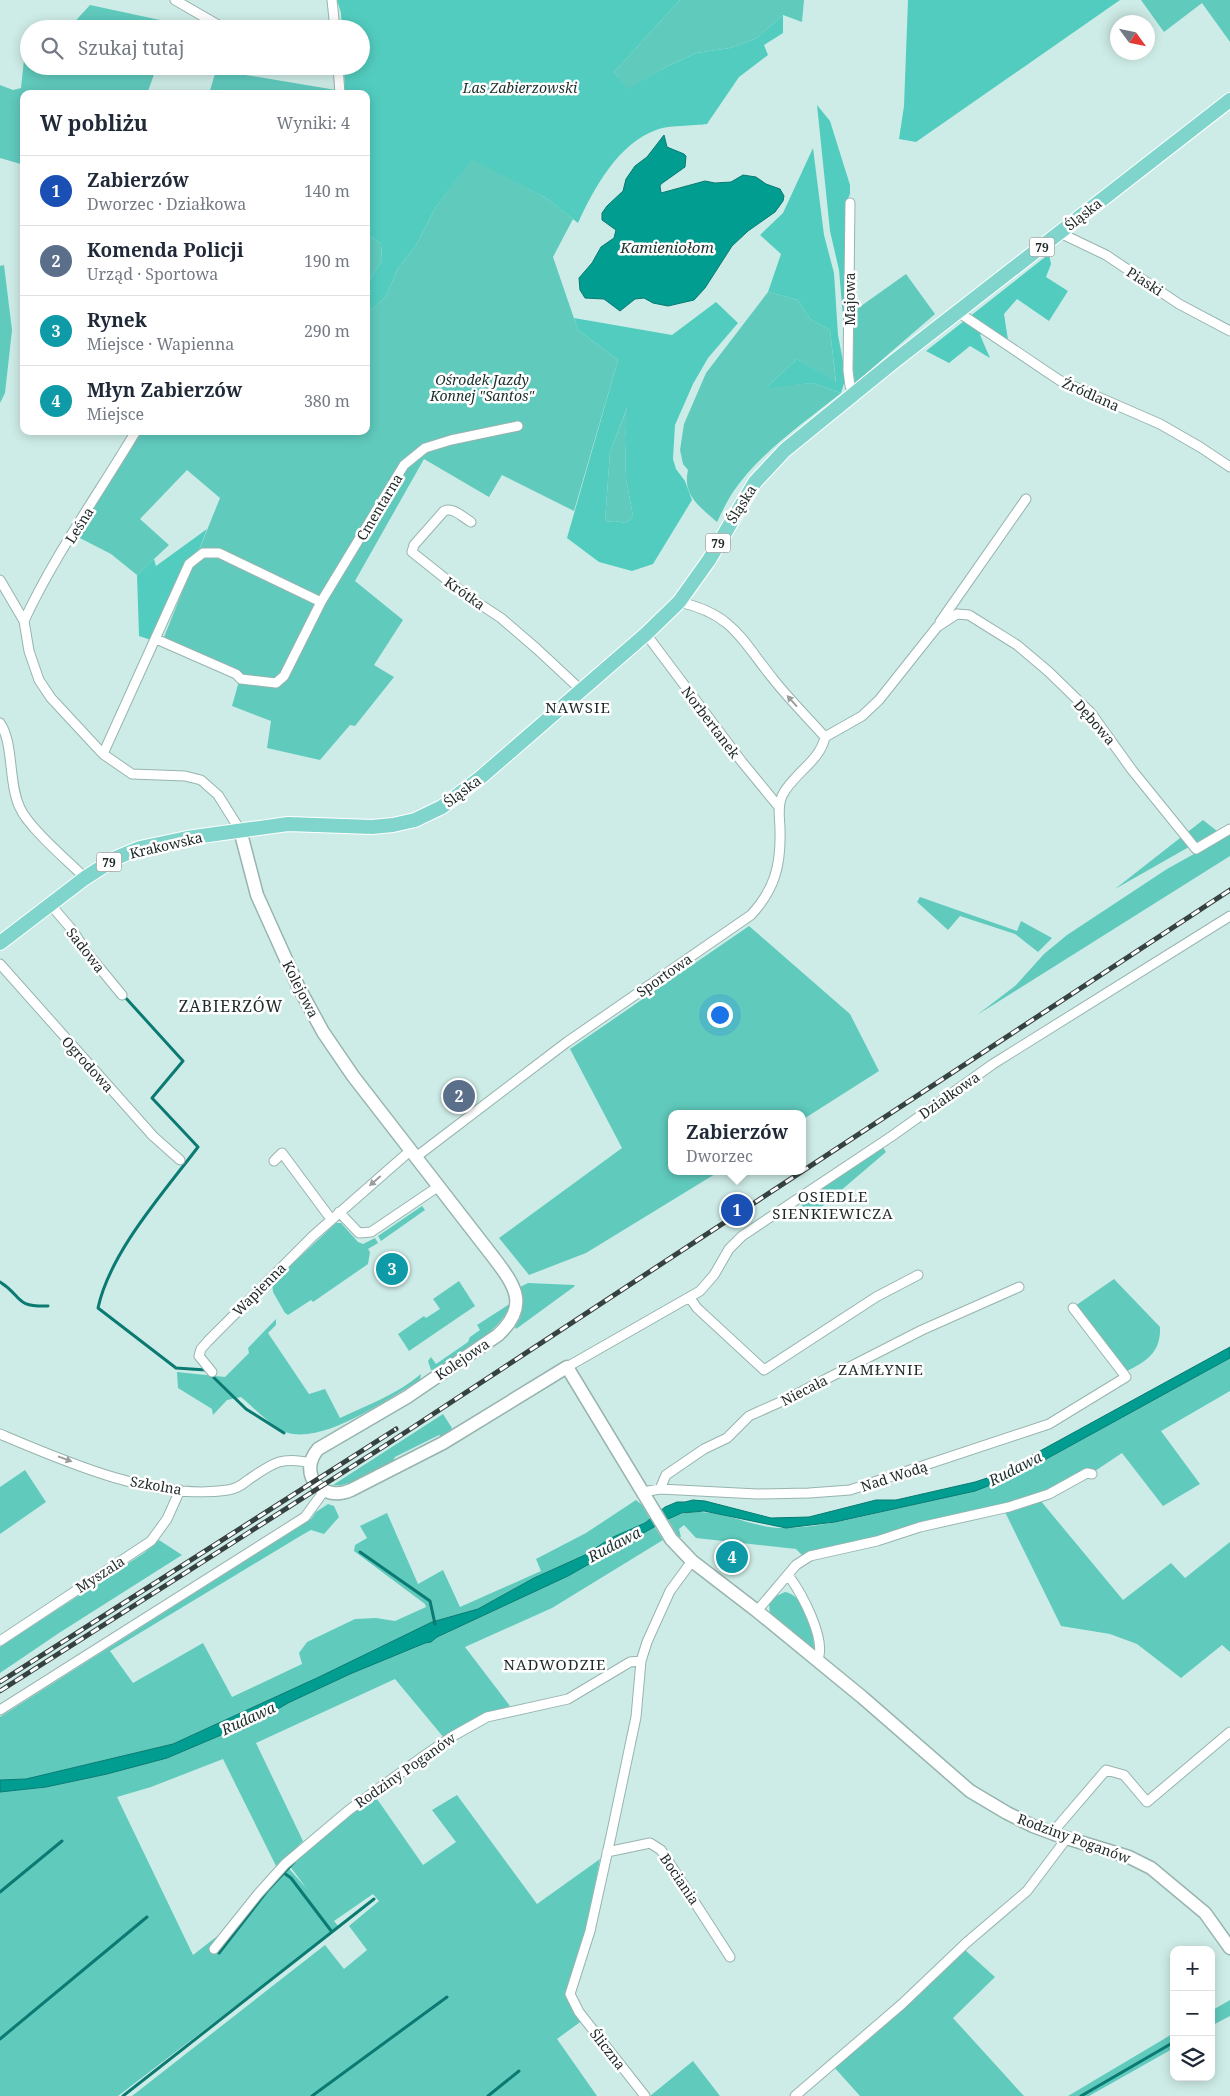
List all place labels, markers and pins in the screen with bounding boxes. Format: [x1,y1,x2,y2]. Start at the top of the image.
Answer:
pin: 2 [443,1077,475,1115]
pin: 1 [721,1191,753,1229]
pin: 3 [376,1250,408,1288]
pin: 4 [716,1538,748,1576]

